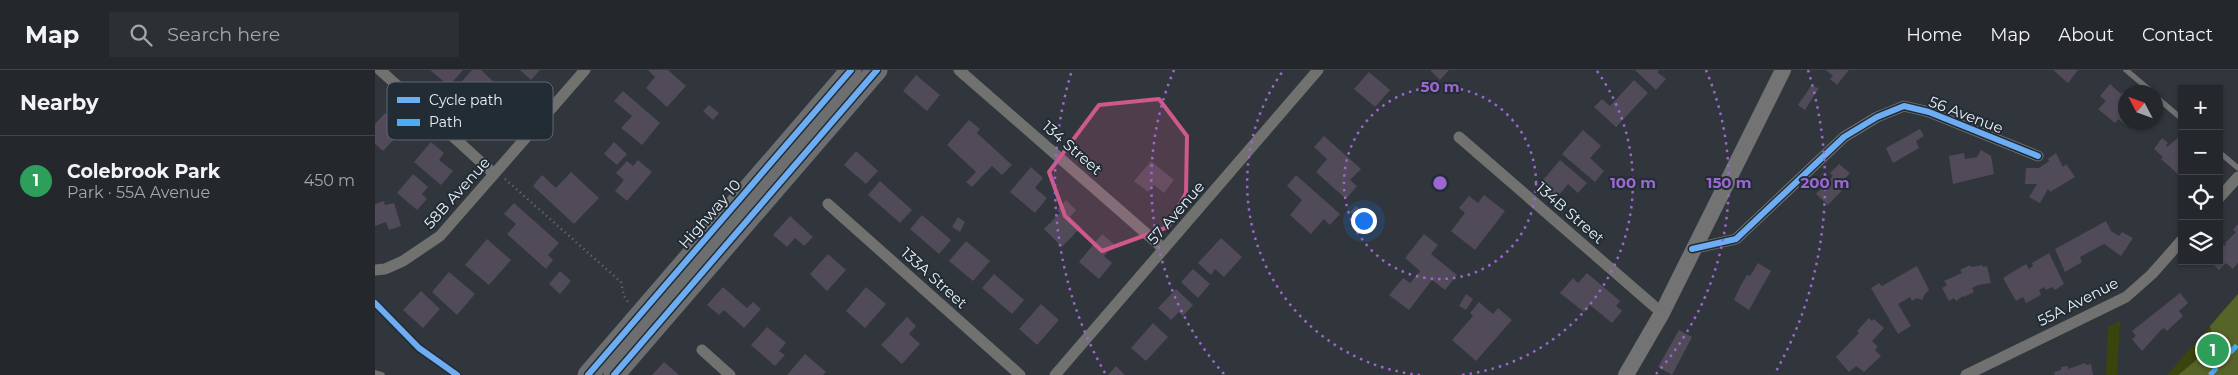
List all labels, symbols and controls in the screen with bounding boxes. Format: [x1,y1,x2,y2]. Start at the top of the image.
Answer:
search box [109,12,459,57]
text: Map [25,20,79,49]
icon: search [127,21,155,49]
text: Search here [167,23,280,46]
text: Home [1906,24,1962,46]
text: Map [1990,24,2030,46]
text: About [2058,24,2114,46]
text: Contact [2142,24,2213,46]
text: 50 m [1420,77,1460,96]
legend [387,82,553,140]
north arrow [2118,85,2163,130]
map controls [2178,85,2223,265]
button: + [2178,85,2223,130]
text: Nearby [20,90,99,115]
text: Cycle path [429,91,503,109]
street label: 56 Avenue [1926,92,2006,137]
text: Path [429,113,462,131]
street label: 134 Street [1039,116,1106,179]
button: − [2178,130,2223,175]
street label: 58B Avenue [419,153,494,232]
text: Colebrook Park [67,160,220,183]
text: 1 [33,171,39,190]
text: 450 m [304,171,355,190]
text: 100 m [1610,173,1656,192]
text: 150 m [1707,173,1751,192]
text: 200 m [1800,173,1850,192]
centre of rings [1431,174,1449,192]
street label: Highway 10 [674,175,745,252]
button: locate [2178,175,2223,220]
street label: 57 Avenue [1143,177,1208,248]
street label: 134B Street [1532,178,1608,247]
text: Park · 55A Avenue [67,183,210,202]
your location [1351,208,1377,234]
button: layers [2178,220,2223,265]
street label: 133A Street [897,243,971,312]
street label: 55A Avenue [2034,273,2121,330]
pin: 1 [2197,331,2229,369]

